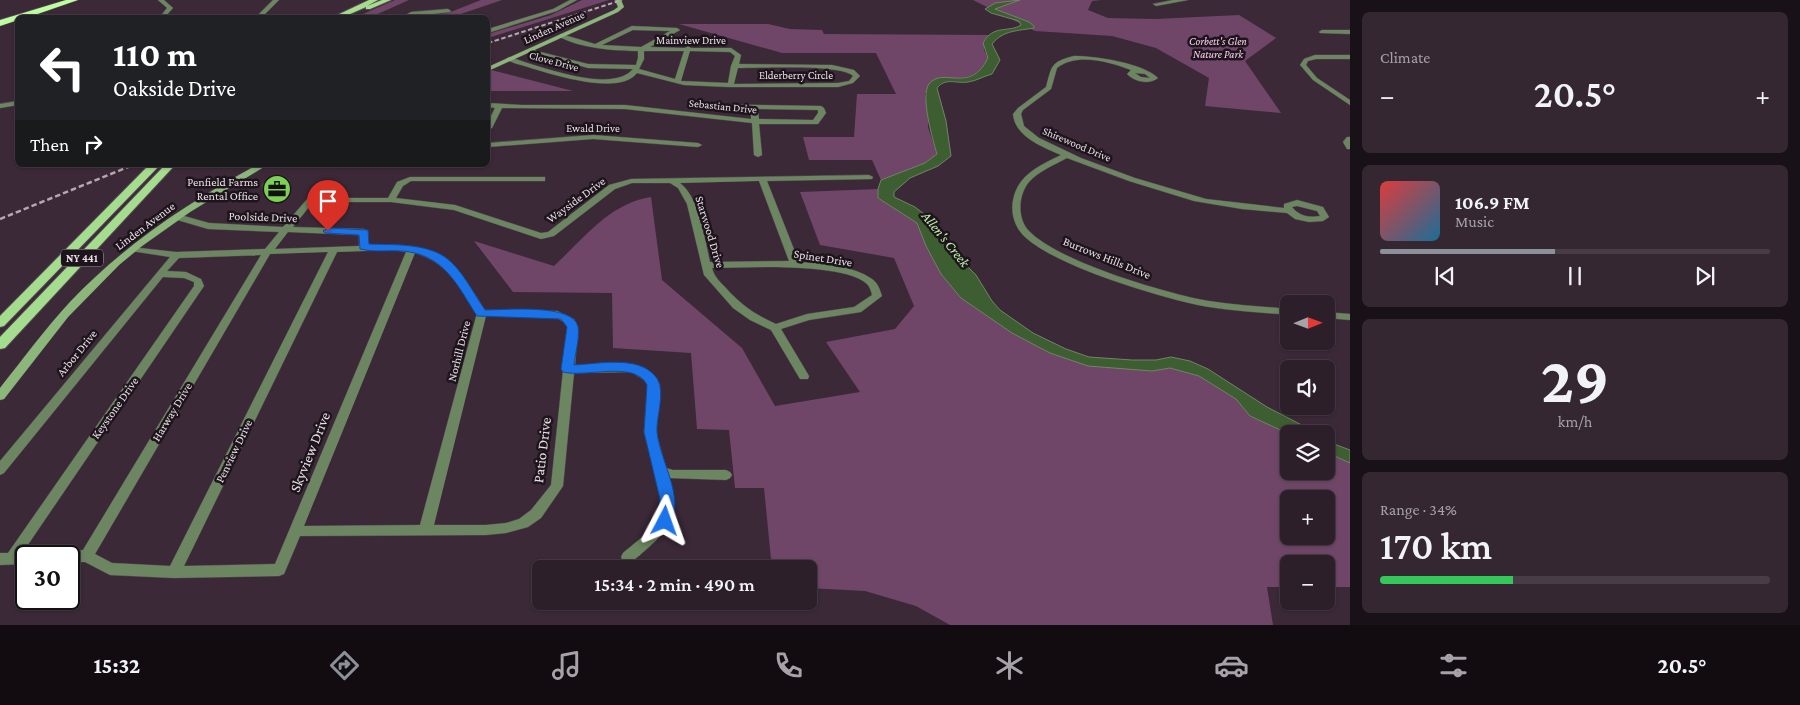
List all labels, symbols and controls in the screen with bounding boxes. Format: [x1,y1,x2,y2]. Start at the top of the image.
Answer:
street label: Linden Avenue [522,8,586,46]
street label: Mainview Drive [656,34,726,46]
icon: left [30,35,95,100]
text: 110 m [113,35,197,74]
park label: Corbett's Glen Nature Park [1189,35,1247,60]
street label: Clove Drive [528,49,580,73]
text: Climate [1380,49,1430,66]
street label: Elderberry Circle [759,69,833,82]
text: 20.5° [1534,73,1616,115]
text: Oakside Drive [113,76,236,101]
text: − [1380,80,1395,111]
text: + [1755,80,1770,111]
street label: Sebastian Drive [688,96,758,116]
street label: Ewald Drive [566,122,620,134]
street label: Shirewood Drive [1041,124,1113,164]
icon: right [79,130,107,158]
text: Then [30,134,69,155]
office icon: Penfield Farms Rental Office [262,174,292,204]
street label: Wayside Drive [544,174,608,226]
place label: Penfield Farms Rental Office [187,175,258,203]
pin [307,180,349,231]
icon: arrive [314,187,342,215]
text: 106.9 FM [1455,192,1530,213]
street label: Starwood Drive [692,194,728,270]
street label: Linden Avenue [112,199,178,253]
water label: Allen's Creek [918,207,974,271]
street label: Poolside Drive [228,209,298,225]
text: Music [1455,213,1494,230]
street label: Burrows Hills Drive [1061,234,1153,282]
street label: Spinet Drive [793,246,853,270]
road number: NY 441 [61,250,103,266]
icon: previous [1431,262,1459,290]
icon: pause [1561,262,1589,290]
icon: next [1691,262,1719,290]
north arrow [1280,295,1335,350]
map controls [1280,295,1335,610]
street label: Norhill Drive [445,319,473,383]
street label: Arbor Drive [54,327,100,379]
text: 29 [1541,344,1609,416]
button: sound [1280,360,1335,415]
street label: Keystone Drive [89,374,141,442]
street label: Harway Drive [149,380,195,444]
street label: Skyview Drive [287,409,334,495]
text: km/h [1558,413,1592,430]
street label: Patio Drive [530,416,554,484]
street label: Penview Drive [213,417,255,485]
button: layers [1280,425,1335,480]
button: + [1280,490,1335,545]
position arrow [638,494,690,546]
text: Range · 34% [1380,501,1457,518]
text: 170 km [1380,525,1492,567]
speed limit sign: 30 [15,545,80,610]
button: − [1280,555,1335,610]
text: 15:34 · 2 min · 490 m [594,574,755,595]
icon: directions [327,648,362,683]
icon: music [549,648,584,683]
icon: phone [771,648,806,683]
icon: climate [992,648,1027,683]
icon: car [1214,648,1249,683]
icon: filters [1436,648,1471,683]
text: 15:32 [93,653,140,678]
text: 20.5° [1658,653,1707,678]

